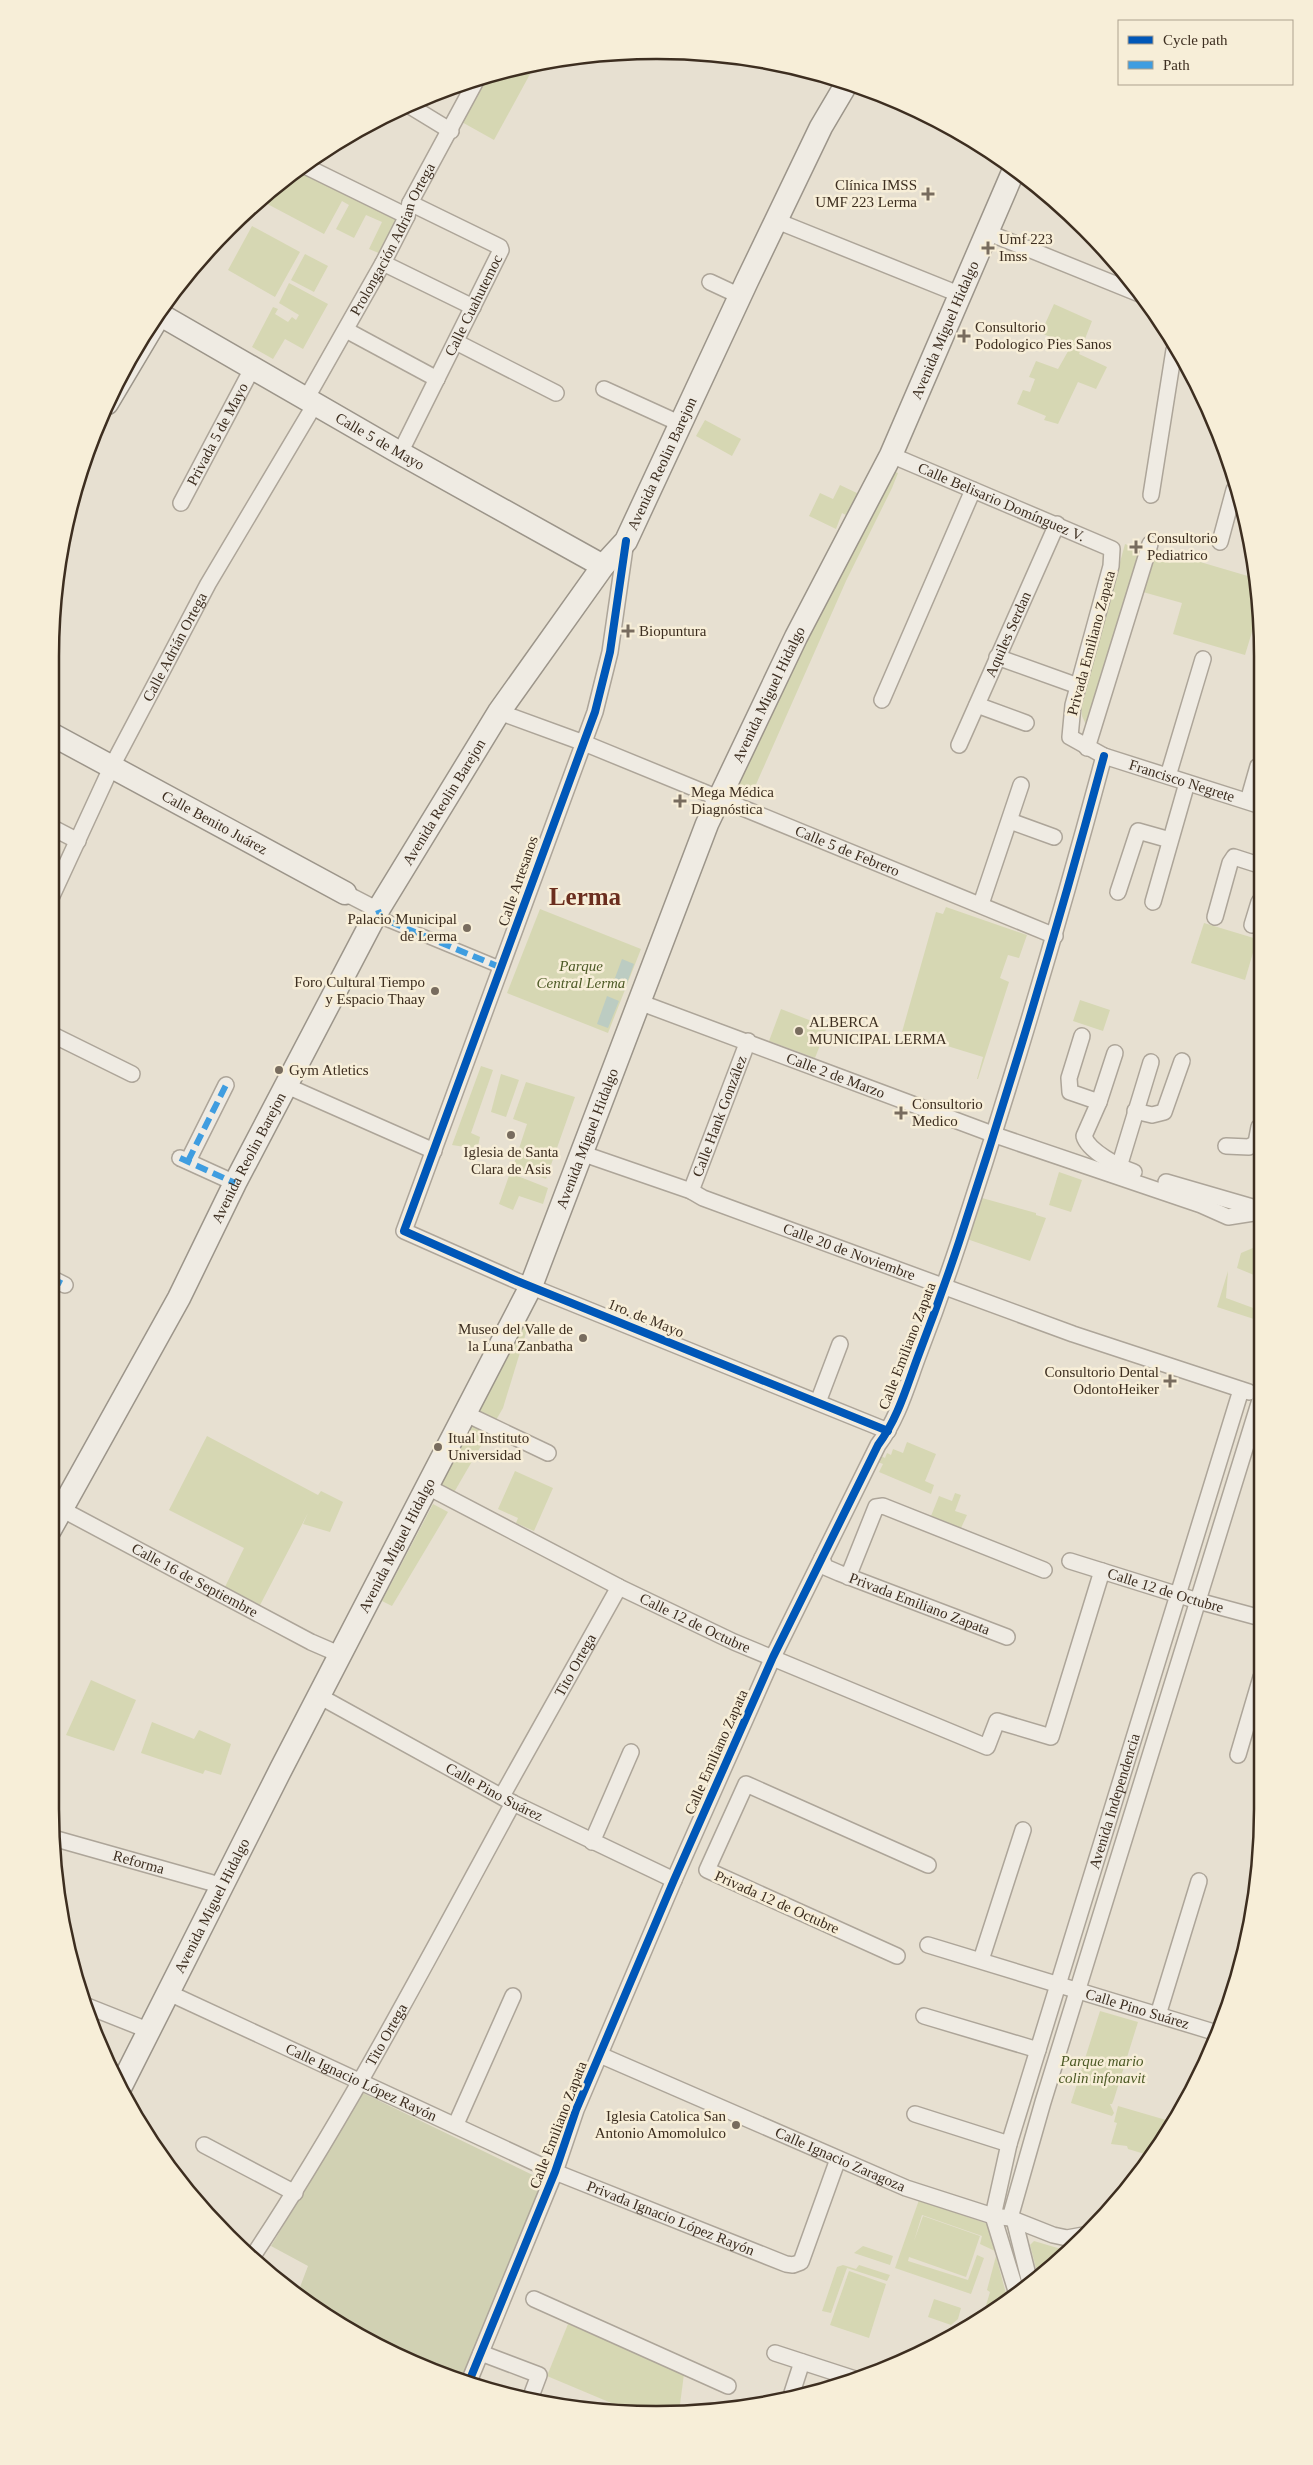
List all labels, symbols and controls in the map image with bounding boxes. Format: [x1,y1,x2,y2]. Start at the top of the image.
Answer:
legend [1118,20,1293,85]
text: Cycle path [1163,32,1228,48]
text: Path [1163,57,1190,73]
street label: Prolongación Adrian Ortega [347,160,438,318]
place label: Clínica IMSS UMF 223 Lerma [815,177,917,210]
marker: Clínica IMSS UMF 223 Lerma [921,187,935,201]
place label: Umf 223 Imss [999,231,1053,264]
marker: Umf 223 Imss [981,241,995,255]
street label: Calle Cuahutemoc [442,252,506,359]
street label: Avenida Miguel Hidalgo [908,259,982,402]
place label: Consultorio Podologico Pies Sanos [975,319,1112,352]
marker: Consultorio Podologico Pies Sanos [957,329,971,343]
street label: Privada 5 de Mayo [184,380,251,488]
street label: Avenida Reolin Barejon [624,394,700,533]
street label: Calle 5 de Mayo [333,410,427,473]
street label: Calle Belisario Domínguez V. [916,459,1087,544]
place label: Consultorio Pediatrico [1147,530,1218,563]
marker: Consultorio Pediatrico [1129,540,1143,554]
street label: Privada Emiliano Zapata [1064,569,1118,717]
street label: Calle Adrián Ortega [140,589,210,704]
street label: Aquiles Serdan [982,589,1034,680]
place label: Biopuntura [639,623,707,639]
marker: Biopuntura [621,624,635,638]
street label: Avenida Miguel Hidalgo [729,624,808,765]
street label: Avenida Reolin Barejon [399,736,489,868]
street label: Francisco Negrete [1127,757,1237,805]
place label: Mega Médica Diagnóstica [691,784,774,817]
street label: Calle Benito Juárez [159,787,270,858]
marker: Mega Médica Diagnóstica [673,794,687,808]
street label: Calle 5 de Febrero [793,822,902,879]
street label: Calle Artesanos [495,834,541,928]
district label: Lerma [549,883,622,910]
place label: Palacio Municipal de Lerma [347,911,457,944]
marker: Palacio Municipal de Lerma [461,922,473,934]
park label: Parque Central Lerma [537,958,625,991]
place label: Foro Cultural Tiempo y Espacio Thaay [294,974,425,1007]
marker: Foro Cultural Tiempo y Espacio Thaay [429,985,441,997]
place label: ALBERCA MUNICIPAL LERMA [809,1014,947,1047]
marker: ALBERCA MUNICIPAL LERMA [793,1025,805,1037]
street label: Calle 2 de Marzo [784,1050,887,1101]
street label: Calle Hank González [689,1053,750,1179]
place label: Gym Atletics [289,1062,369,1078]
marker: Gym Atletics [273,1064,285,1076]
street label: Avenida Miguel Hidalgo [553,1066,621,1211]
street label: Avenida Reolin Barejon [209,1089,289,1226]
place label: Consultorio Medico [912,1096,983,1129]
marker: Consultorio Medico [894,1106,908,1120]
marker: Iglesia de Santa Clara de Asis [505,1129,517,1141]
place label: Iglesia de Santa Clara de Asis [464,1144,559,1177]
street label: Calle 20 de Noviembre [781,1220,918,1283]
street label: Calle Emiliano Zapata [875,1280,939,1412]
street label: 1ro. de Mayo [606,1296,686,1340]
place label: Museo del Valle de la Luna Zanbatha [458,1321,573,1354]
marker: Museo del Valle de la Luna Zanbatha [577,1332,589,1344]
place label: Consultorio Dental OdontoHeiker [1044,1364,1159,1397]
marker: Consultorio Dental OdontoHeiker [1163,1374,1177,1388]
place label: Itual Instituto Universidad [448,1430,529,1463]
marker: Itual Instituto Universidad [432,1441,444,1453]
street label: Avenida Miguel Hidalgo [355,1476,438,1615]
street label: Calle 16 de Septiembre [129,1540,261,1620]
street label: Calle 12 de Octubre [1106,1565,1226,1616]
street label: Privada Emiliano Zapata [847,1570,993,1638]
street label: Calle 12 de Octubre [637,1590,753,1656]
street label: Tito Ortega [551,1631,599,1699]
street label: Calle Emiliano Zapata [681,1687,751,1817]
street label: Avenida Independencia [1086,1731,1143,1871]
street label: Calle Pino Suárez [443,1760,546,1824]
street label: Avenida Miguel Hidalgo [171,1836,253,1976]
street label: Reforma [111,1847,166,1877]
street label: Privada 12 de Octubre [712,1867,842,1937]
street label: Calle Pino Suárez [1084,1985,1192,2032]
street label: Tito Ortega [362,2000,410,2069]
street label: Calle Ignacio López Rayón [283,2040,440,2124]
park label: Parque mario colin infonavit [1058,2053,1146,2086]
street label: Calle Emiliano Zapata [526,2059,590,2191]
place label: Iglesia Catolica San Antonio Amomolulco [595,2108,726,2141]
marker: Iglesia Catolica San Antonio Amomolulco [730,2119,742,2131]
street label: Calle Ignacio Zaragoza [773,2124,908,2195]
street label: Privada Ignacio López Rayón [585,2178,757,2259]

